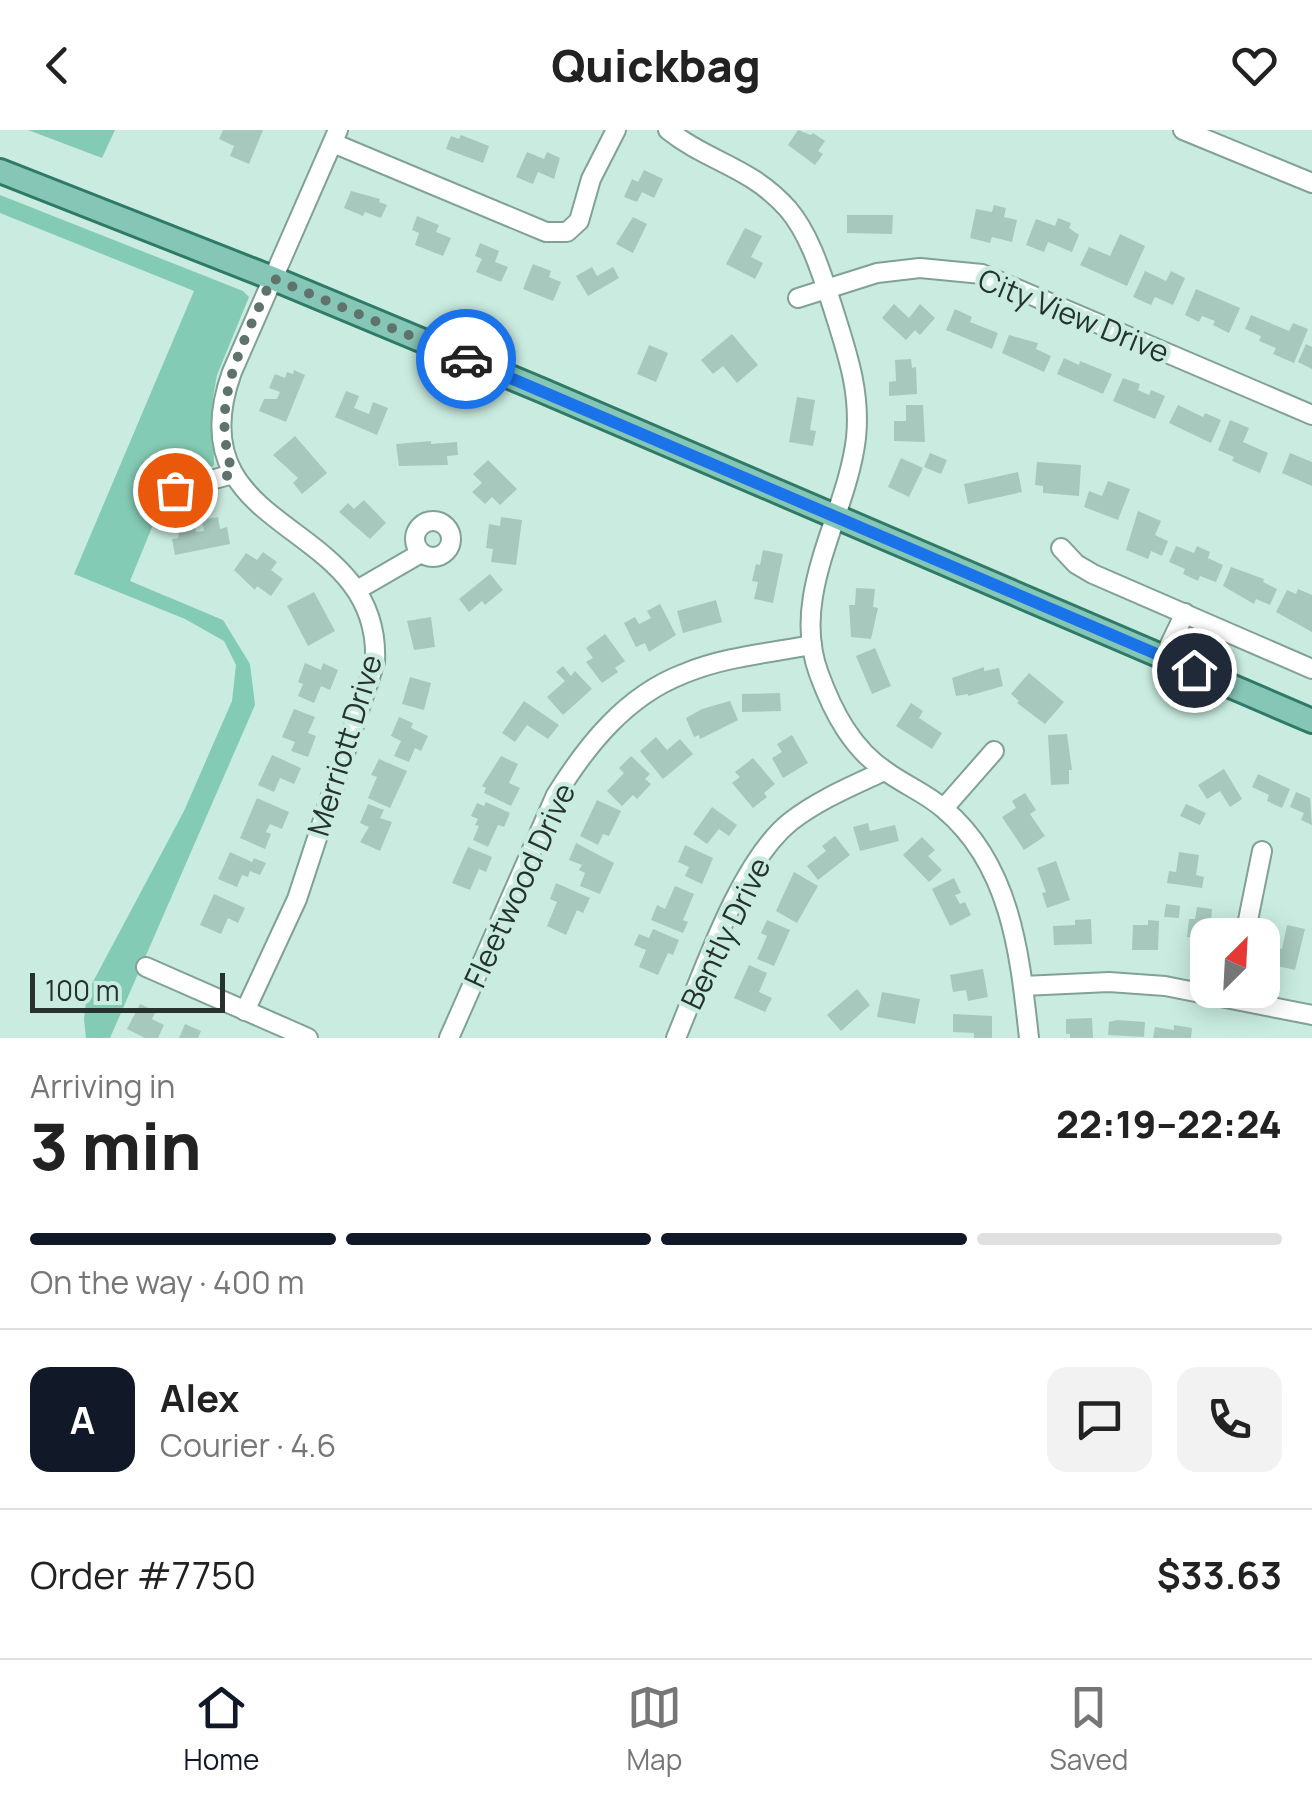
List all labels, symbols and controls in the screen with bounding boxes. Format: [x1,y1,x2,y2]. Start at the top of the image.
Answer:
text: Quickbag [551,34,761,96]
icon: back [30,38,85,93]
icon: heart [1227,38,1282,93]
street label: City View Drive [972,258,1176,372]
courier [416,309,516,409]
icon: car [439,332,494,387]
pin [133,448,218,533]
icon: bag [148,463,203,518]
pin [1152,628,1237,713]
icon: home [1167,643,1222,698]
street label: Merriott Drive [297,649,391,841]
street label: Fleetwood Drive [454,776,584,994]
street label: Bently Drive [671,850,779,1016]
north arrow [1190,918,1280,1008]
map controls [1190,918,1280,1008]
scale bar [30,968,225,1013]
text: 100 m [45,971,119,1009]
text: Arriving in [30,1064,175,1108]
text: 22:19–22:24 [1056,1097,1282,1149]
text: 3 min [30,1101,202,1190]
text: On the way · 400 m [30,1260,304,1304]
button: chat [1047,1367,1152,1472]
button: phone [1177,1367,1282,1472]
text: Alex [160,1371,239,1423]
text: A [70,1393,95,1445]
text: Courier · 4.6 [160,1423,336,1467]
text: Order #7750 [30,1548,256,1600]
text: $33.63 [1157,1548,1282,1600]
tab: Home [184,1680,259,1778]
tab: Map [627,1680,682,1778]
tab: Saved [1049,1680,1128,1778]

